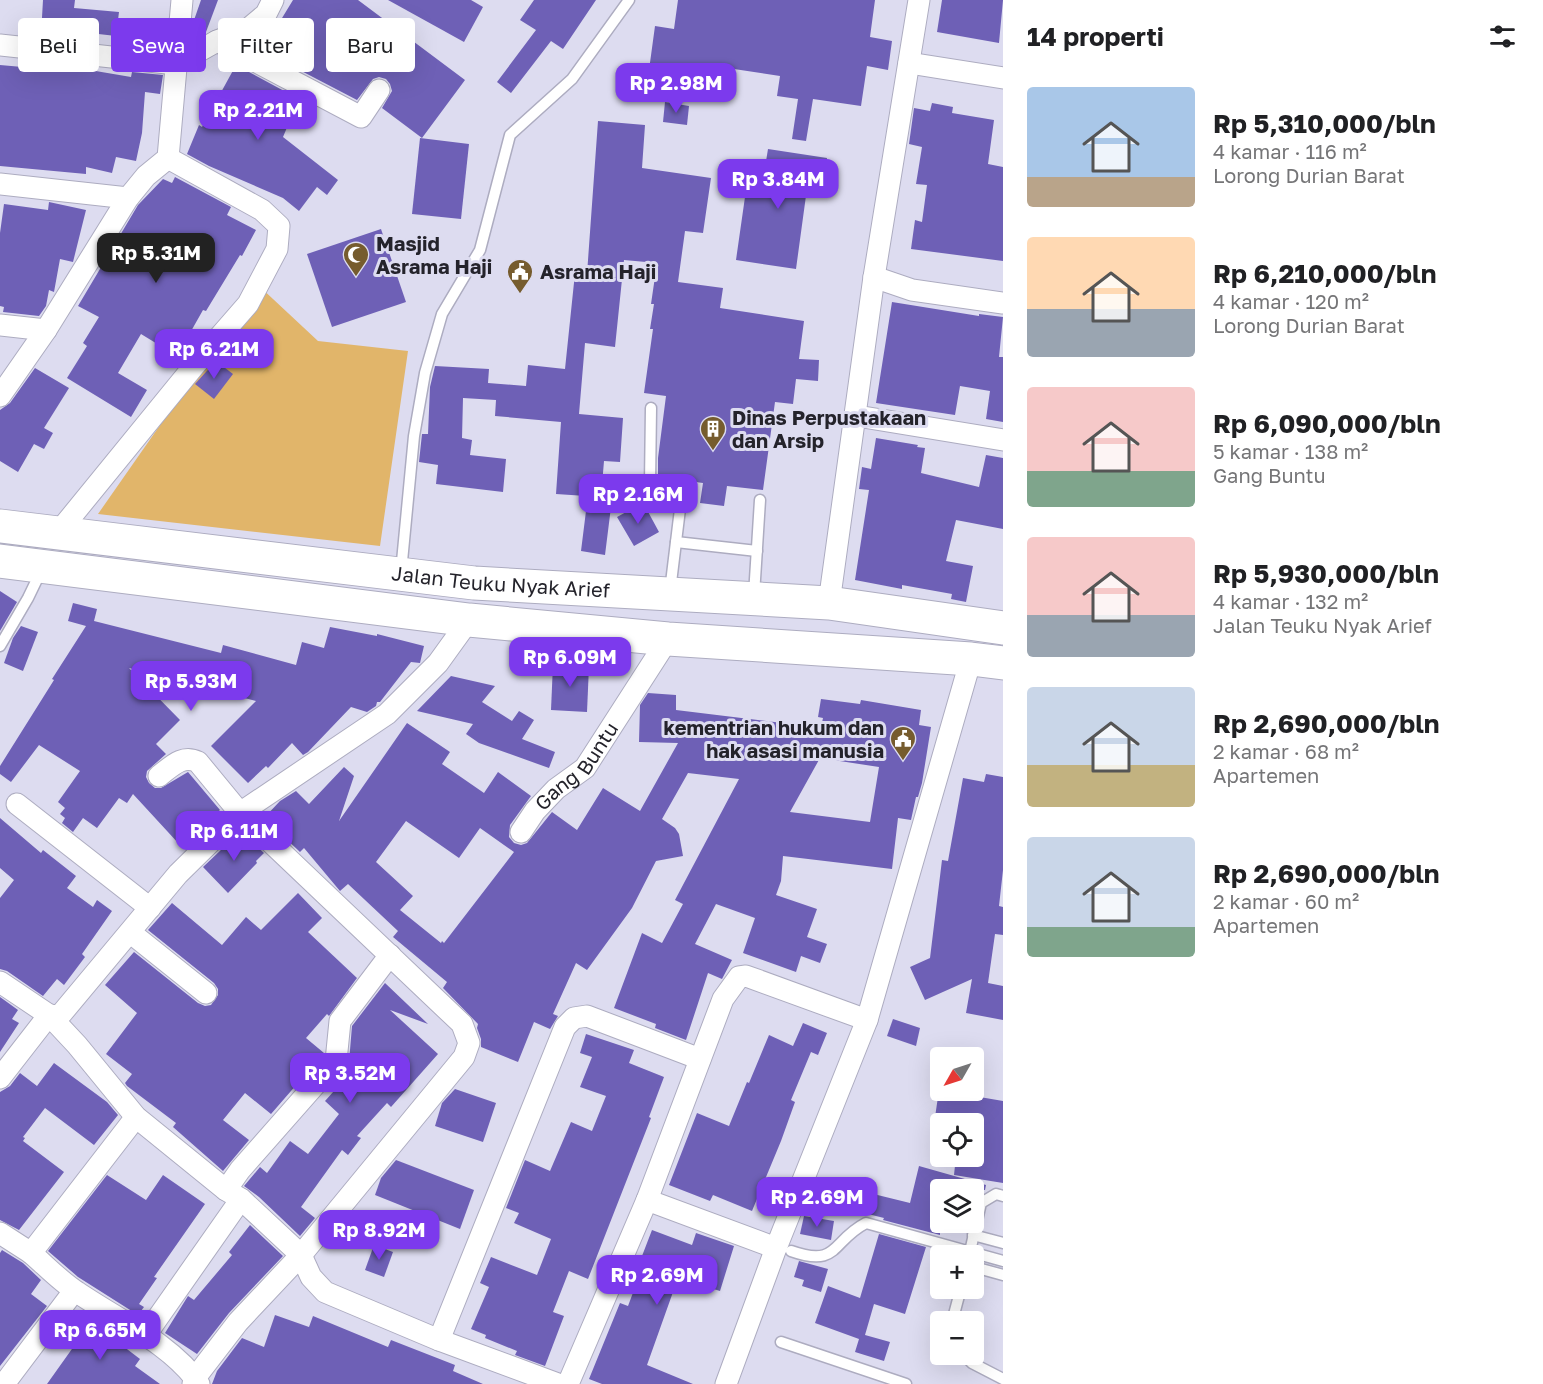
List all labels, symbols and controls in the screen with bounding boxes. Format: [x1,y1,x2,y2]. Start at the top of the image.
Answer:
chip: Beli [18,18,99,72]
chip: Sewa [111,18,206,72]
chip: Filter [218,18,314,72]
chip: Baru [326,18,415,72]
icon: filters [1486,20,1519,53]
text: 14 properti [1027,21,1164,52]
pin: Rp 2.98M [614,63,738,114]
text: Rp 2.98M [629,70,723,94]
pin: Rp 2.21M [196,90,320,141]
text: Rp 2.21M [213,97,303,121]
text: Rp 5,310,000/bln [1213,108,1436,139]
icon: home [1075,111,1147,183]
text: 4 kamar · 116 m² [1213,139,1367,163]
pin: Rp 3.84M [716,159,840,210]
text: Lorong Durian Barat [1213,163,1405,187]
text: Rp 3.84M [732,166,824,190]
place label: Masjid Asrama Haji [376,231,492,278]
pin: Rp 5.31M [94,233,218,284]
text: Rp 5.31M [111,240,201,264]
mosque icon: Masjid Asrama Haji [341,240,371,278]
public building icon: Asrama Haji [505,257,535,295]
text: Rp 6,210,000/bln [1213,258,1436,289]
place label: Asrama Haji [540,259,656,283]
icon: home [1075,261,1147,333]
text: 4 kamar · 120 m² [1213,289,1369,313]
text: Lorong Durian Barat [1213,313,1405,337]
pin: Rp 6.21M [152,329,276,380]
text: Rp 6.21M [169,336,259,360]
place label: Dinas Perpustakaan dan Arsip [732,405,926,452]
text: Rp 6,090,000/bln [1213,408,1441,439]
icon: home [1075,411,1147,483]
building icon: Dinas Perpustakaan dan Arsip [698,414,728,452]
text: 5 kamar · 138 m² [1213,439,1368,463]
text: Gang Buntu [1213,463,1326,487]
pin: Rp 2.16M [576,474,700,525]
text: Rp 2.16M [593,481,683,505]
text: Rp 5,930,000/bln [1213,558,1439,589]
street label: Jalan Teuku Nyak Arief [390,560,611,602]
icon: home [1075,561,1147,633]
text: 4 kamar · 132 m² [1213,589,1368,613]
text: Jalan Teuku Nyak Arief [1213,613,1432,637]
pin: Rp 6.09M [508,637,632,688]
text: Rp 6.09M [523,644,617,668]
pin: Rp 5.93M [129,661,253,712]
text: Rp 5.93M [145,668,237,692]
text: Rp 2,690,000/bln [1213,708,1440,739]
icon: home [1075,711,1147,783]
place label: kementrian hukum dan hak asasi manusia [664,715,884,762]
street label: Gang Buntu [529,717,622,815]
public building icon: kementrian hukum dan hak asasi manusia [888,724,918,762]
text: 2 kamar · 68 m² [1213,739,1359,763]
text: Apartemen [1213,763,1319,787]
pin: Rp 6.11M [172,811,296,862]
text: Rp 6.11M [190,818,278,842]
text: Rp 2,690,000/bln [1213,858,1440,889]
icon: home [1075,861,1147,933]
text: 2 kamar · 60 m² [1213,889,1359,913]
text: Apartemen [1213,913,1319,937]
north arrow [930,1047,984,1101]
map controls [930,1047,984,1365]
pin: Rp 3.52M [288,1053,412,1104]
text: Rp 3.52M [304,1060,396,1084]
button: locate [930,1113,984,1167]
pin: Rp 2.69M [755,1177,879,1228]
button: layers [930,1179,984,1233]
text: Rp 2.69M [771,1184,864,1208]
pin: Rp 8.92M [317,1210,441,1261]
text: Rp 8.92M [332,1217,426,1241]
button: + [930,1245,984,1299]
pin: Rp 2.69M [595,1255,719,1306]
text: Rp 2.69M [611,1262,704,1286]
pin: Rp 6.65M [38,1310,162,1361]
button: − [930,1311,984,1365]
text: Rp 6.65M [54,1317,147,1341]

